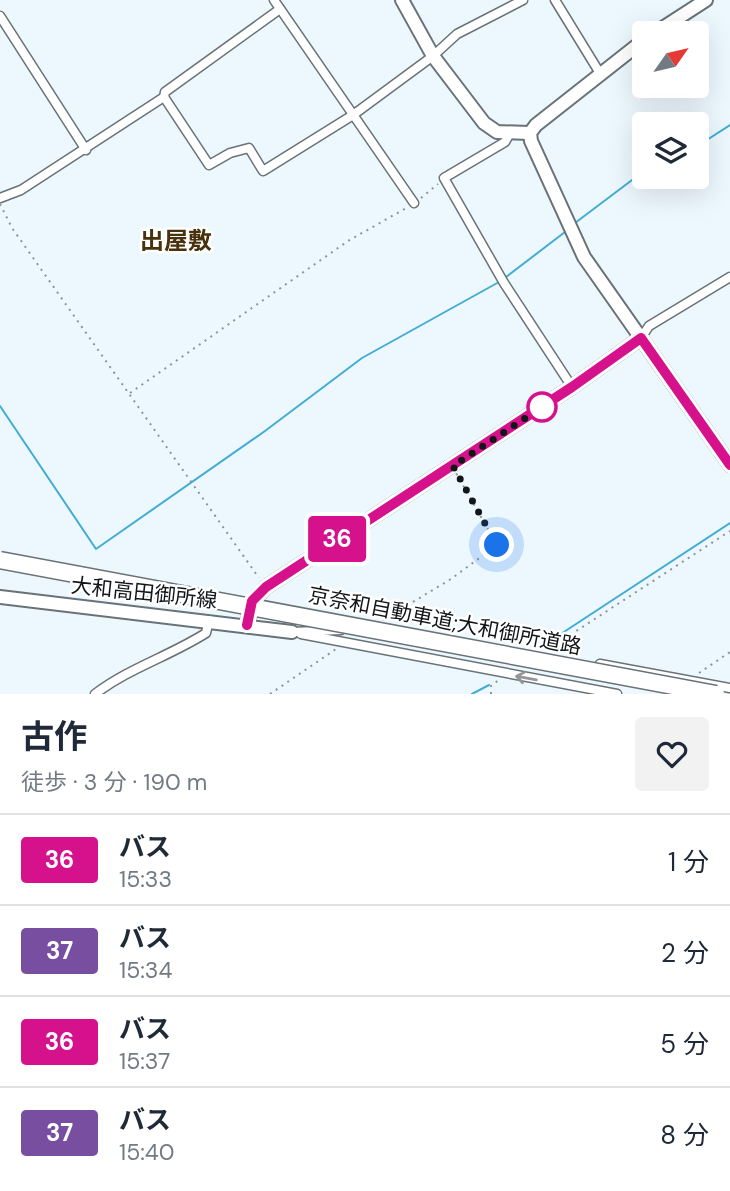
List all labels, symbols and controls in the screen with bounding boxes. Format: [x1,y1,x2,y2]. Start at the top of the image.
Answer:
north arrow [632,21,709,98]
map controls [632,21,709,189]
button: layers [632,112,709,189]
district label: 出屋敷 [140,225,212,256]
unlabelled marker [527,392,557,422]
line badge: 36 [306,516,368,562]
text: 36 [322,523,352,554]
your location [479,527,514,562]
street label: 大和高田御所線 [69,571,219,615]
street label: 京奈和自動車道;大和御所道路 [306,581,584,661]
one-way arrow [515,671,538,684]
text: 古作 [21,715,87,758]
button: heart [635,717,709,791]
text: 徒歩 · 3 分 · 190 m [21,767,207,797]
text: バス [119,830,171,864]
text: 36 [45,844,74,875]
text: 1 分 [668,845,709,879]
text: 15:33 [119,864,172,894]
text: バス [119,921,171,955]
text: 37 [46,935,73,966]
text: 2 分 [661,936,709,970]
text: 15:34 [119,955,172,985]
text: バス [119,1012,171,1046]
text: 36 [45,1026,74,1057]
text: 5 分 [660,1027,709,1061]
text: 15:37 [119,1046,170,1076]
text: バス [119,1103,171,1137]
text: 37 [46,1117,73,1148]
text: 8 分 [660,1118,709,1152]
text: 15:40 [119,1137,175,1167]

